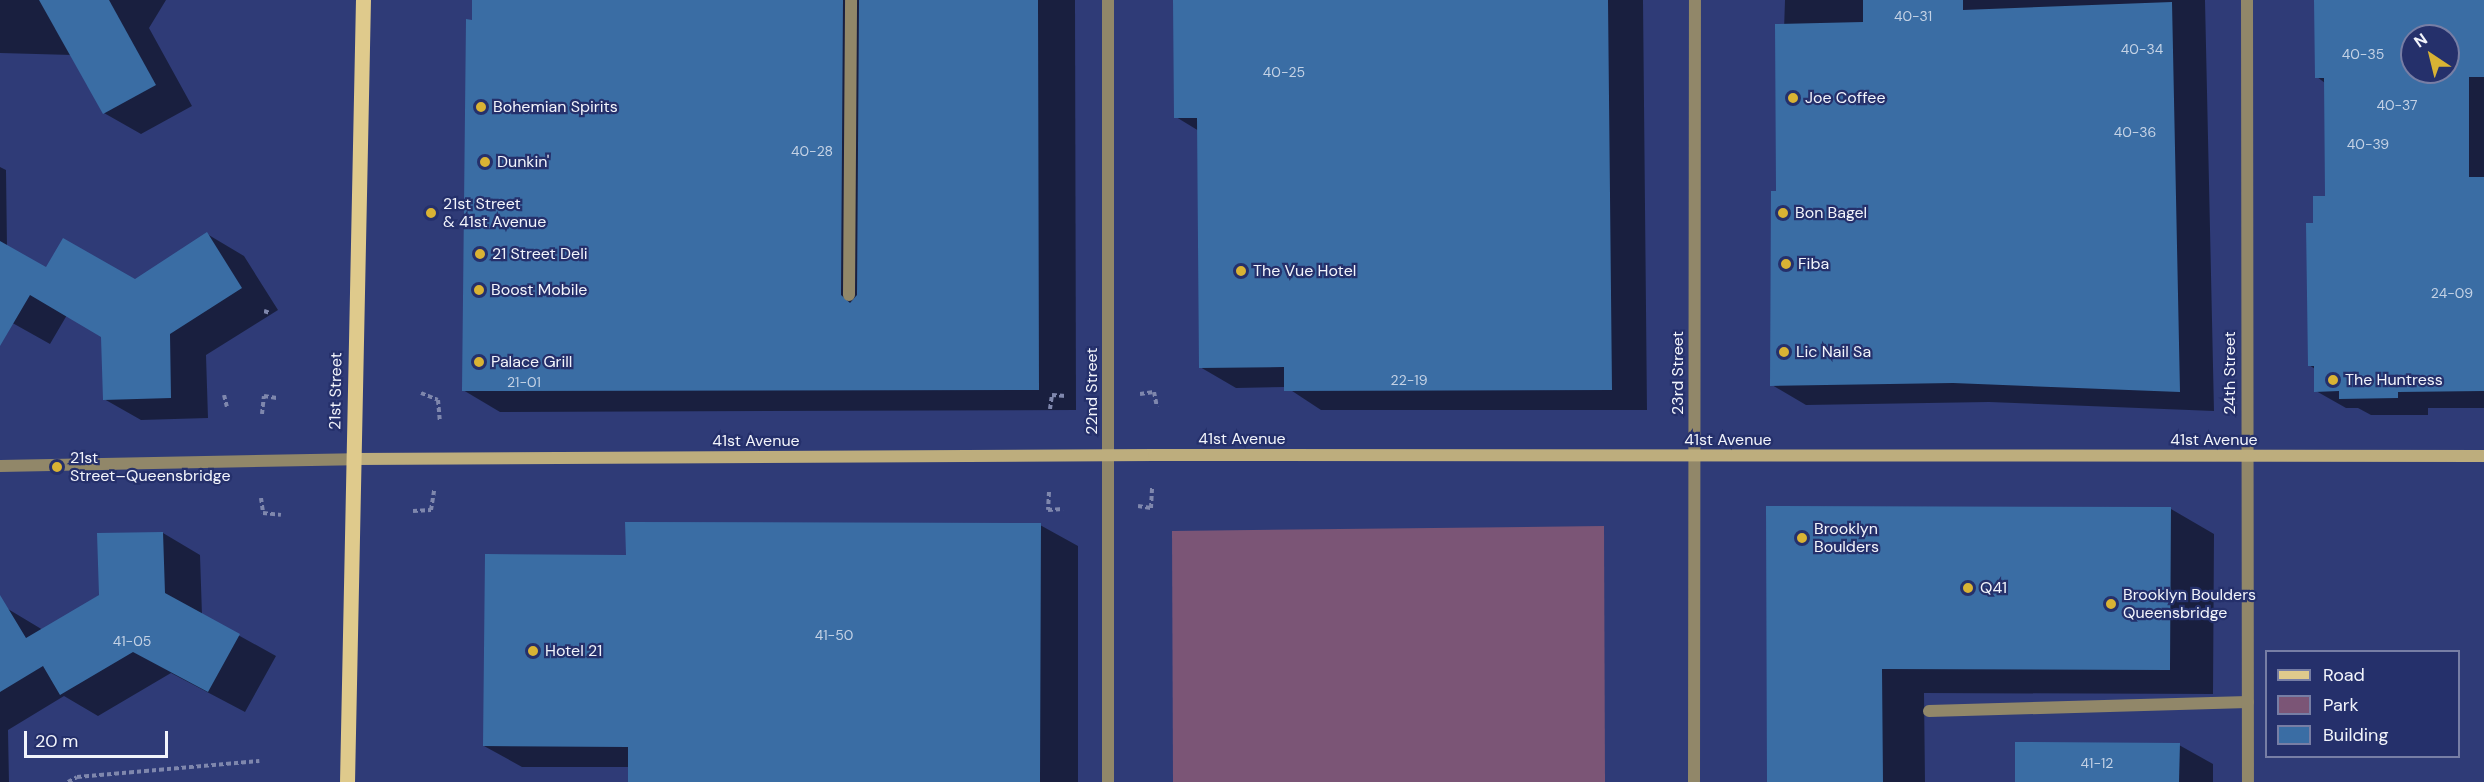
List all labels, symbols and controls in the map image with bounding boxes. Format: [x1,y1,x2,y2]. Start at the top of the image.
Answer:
house number: 40-31 [1894,8,1932,24]
north arrow [2400,24,2460,84]
text: N [2410,29,2431,52]
house number: 40-34 [2121,41,2163,57]
house number: 40-35 [2342,46,2384,62]
house number: 40-25 [1263,64,1305,80]
place label: Joe Coffee [1805,88,1886,108]
marker: Joe Coffee [1786,91,1800,105]
place label: Bohemian Spirits [493,97,618,117]
house number: 40-37 [2376,97,2418,113]
marker: Bohemian Spirits [474,100,488,114]
house number: 40-36 [2114,124,2156,140]
house number: 40-39 [2347,136,2389,152]
house number: 40-28 [791,143,833,159]
place label: Dunkin' [497,152,549,172]
marker: Dunkin' [478,155,492,169]
place label: 21st Street & 41st Avenue [443,194,546,232]
place label: Bon Bagel [1795,203,1867,223]
marker: 21st Street & 41st Avenue [424,206,438,220]
marker: Bon Bagel [1776,206,1790,220]
place label: 21 Street Deli [492,244,588,264]
marker: 21 Street Deli [473,247,487,261]
place label: Fiba [1798,254,1829,274]
marker: Fiba [1779,257,1793,271]
place label: The Vue Hotel [1253,261,1356,281]
marker: The Vue Hotel [1234,264,1248,278]
place label: Boost Mobile [491,280,587,300]
marker: Boost Mobile [472,283,486,297]
house number: 24-09 [2431,285,2473,301]
street label: 23rd Street [1668,331,1688,415]
street label: 24th Street [2220,331,2240,415]
place label: Lic Nail Sa [1796,342,1871,362]
marker: Lic Nail Sa [1777,345,1791,359]
street label: 22nd Street [1082,347,1102,435]
street label: 21st Street [326,352,346,430]
place label: Palace Grill [491,352,572,372]
marker: Palace Grill [472,355,486,369]
place label: The Huntress [2345,370,2443,390]
house number: 22-19 [1391,372,1427,388]
marker: The Huntress [2326,373,2340,387]
house number: 21-01 [507,374,541,390]
street label: 41st Avenue [1198,429,1286,449]
street label: 41st Avenue [1684,430,1772,450]
street label: 41st Avenue [2170,430,2258,450]
street label: 41st Avenue [712,431,800,451]
place label: 21st Street–Queensbridge [70,448,230,486]
marker: 21st Street–Queensbridge [48,458,66,476]
place label: Brooklyn Boulders [1814,519,1879,557]
marker: Brooklyn Boulders [1795,531,1809,545]
place label: Q41 [1980,578,2007,598]
marker: Q41 [1961,581,1975,595]
place label: Brooklyn Boulders Queensbridge [2123,585,2256,623]
marker: Brooklyn Boulders Queensbridge [2104,597,2118,611]
house number: 41-50 [815,627,853,643]
house number: 41-05 [113,633,151,649]
place label: Hotel 21 [545,641,602,661]
marker: Hotel 21 [526,644,540,658]
legend [2265,650,2460,758]
text: Road [2323,663,2365,687]
text: Park [2323,693,2359,717]
scale bar [27,719,171,757]
text: Building [2323,723,2388,747]
text: 20 m [35,729,78,753]
house number: 41-12 [2081,755,2113,771]

